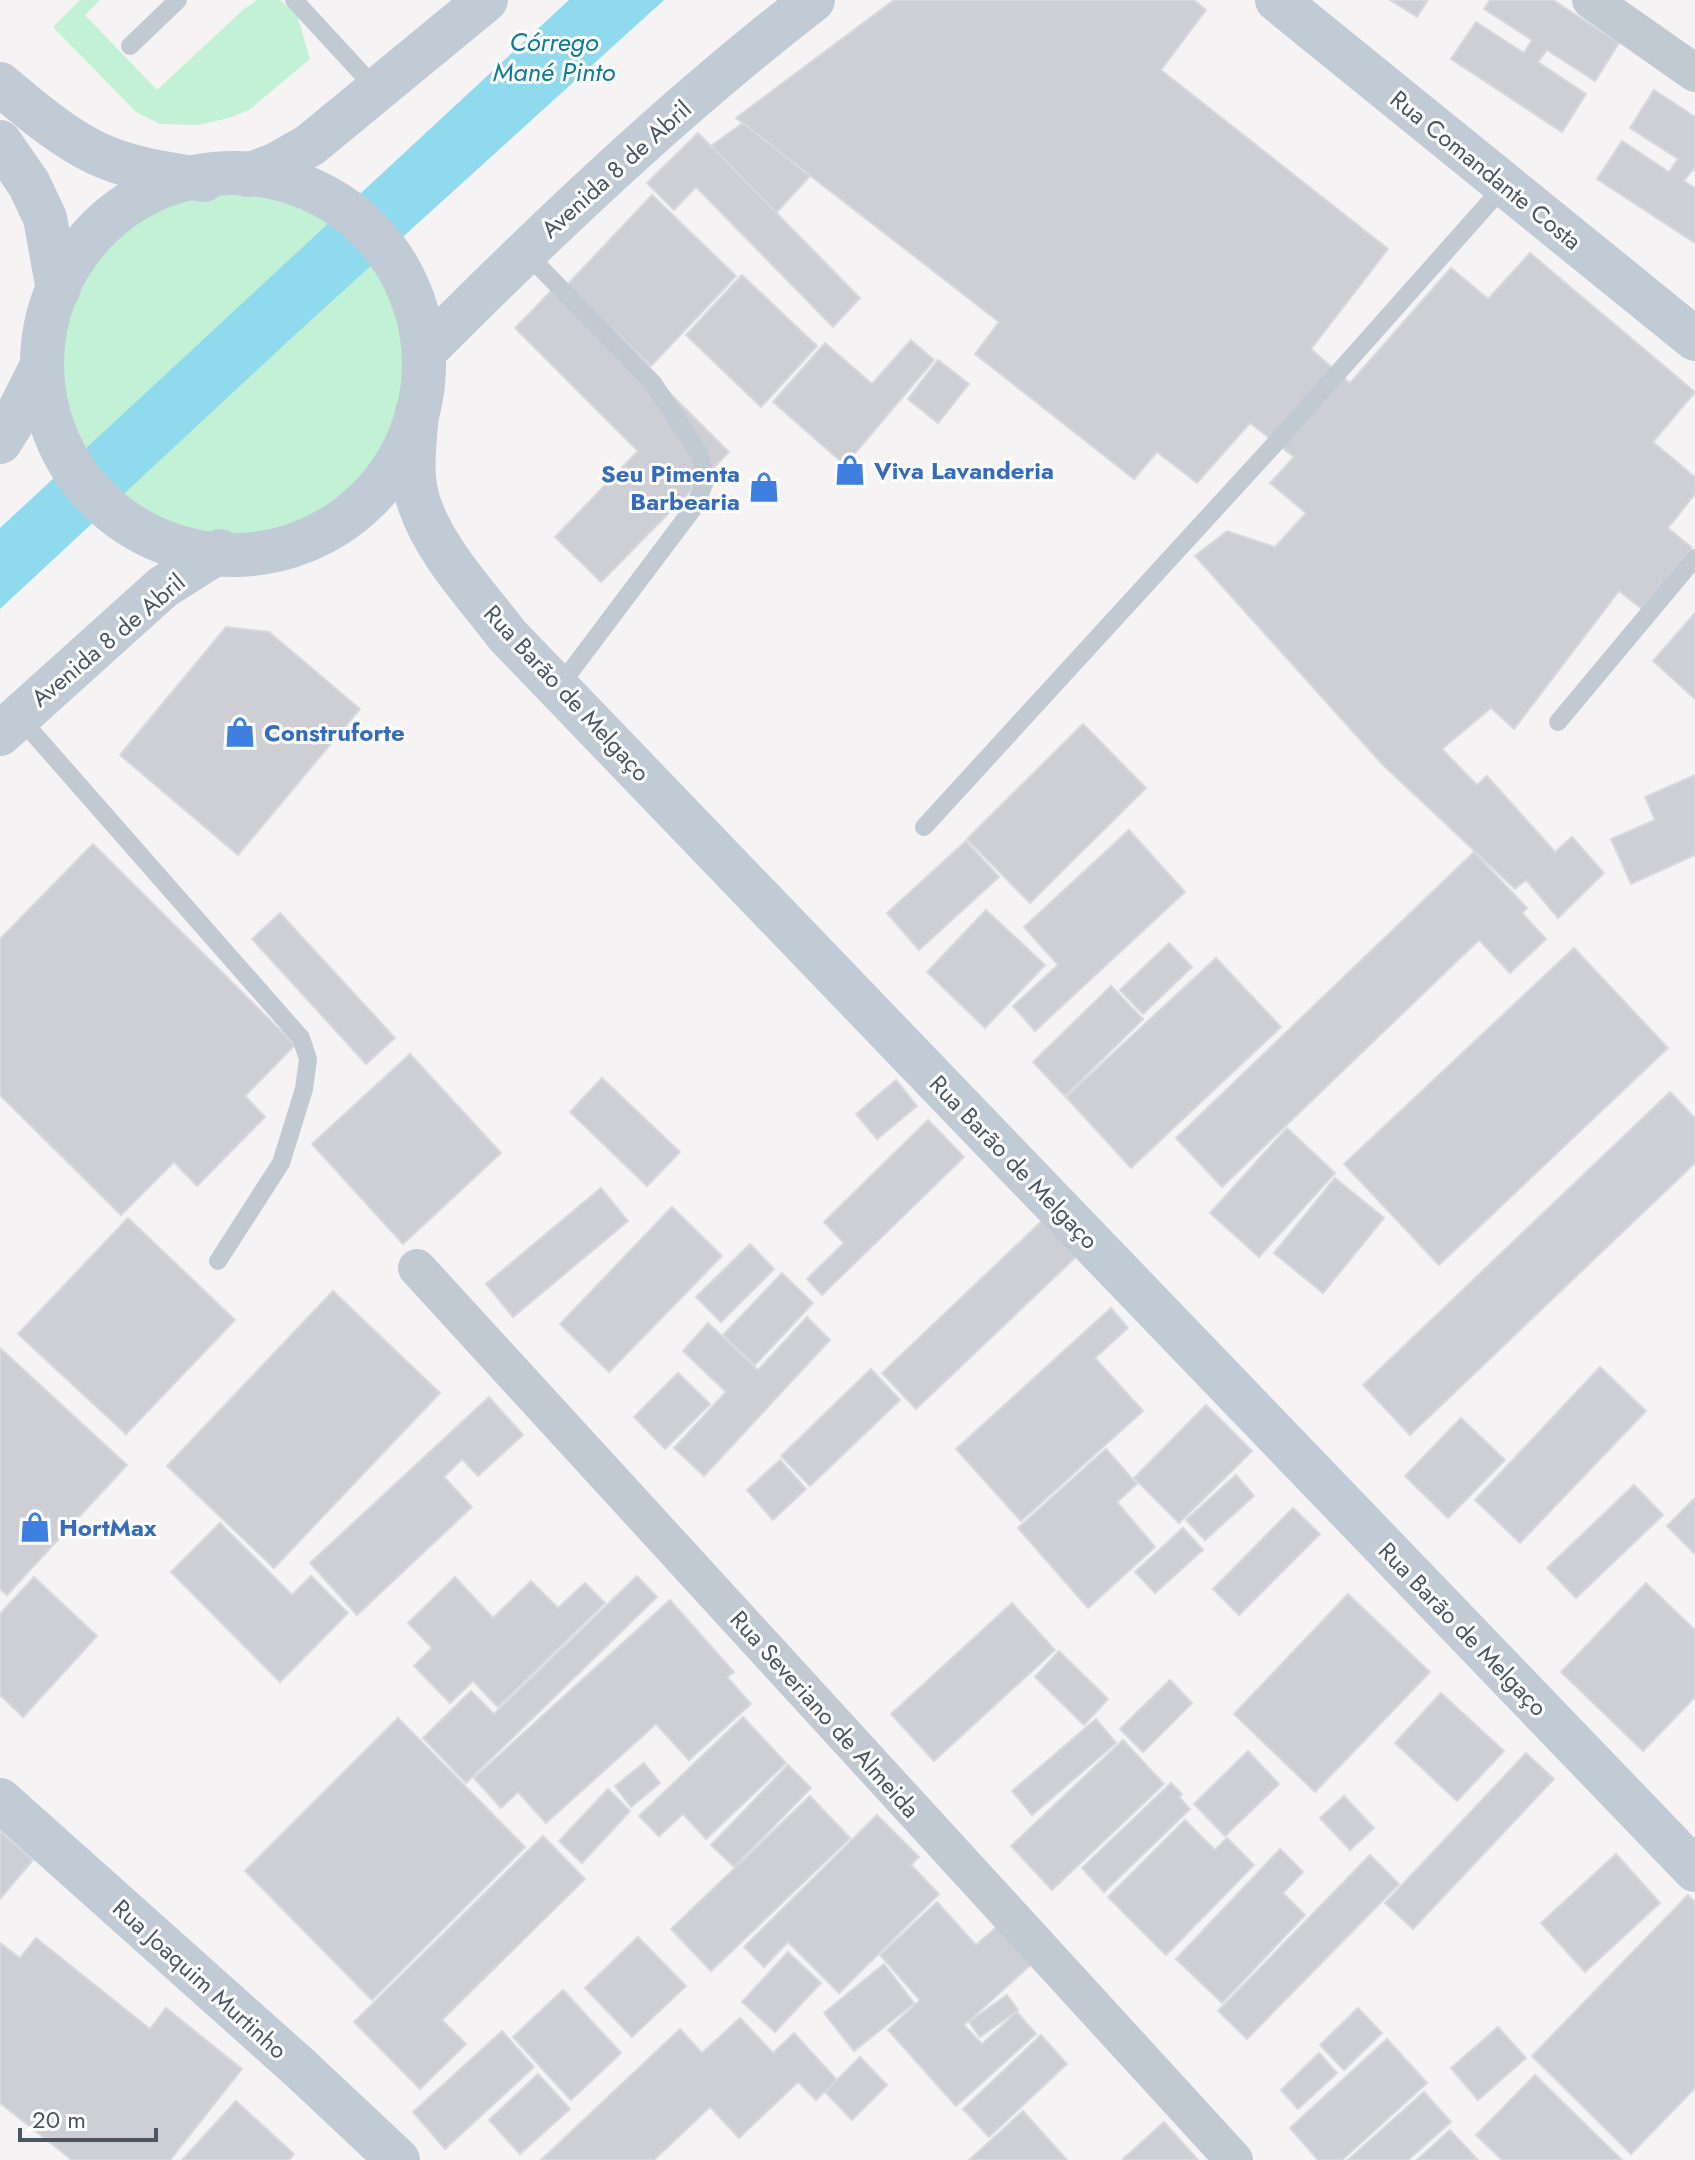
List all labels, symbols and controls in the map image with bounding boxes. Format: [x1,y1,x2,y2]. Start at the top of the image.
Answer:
water label: Córrego Mané Pinto [493,23,615,91]
street label: Rua Comandante Costa [1383,82,1589,258]
street label: Avenida 8 de Abril [533,92,699,246]
shop icon: Viva Lavanderia [833,453,867,487]
place label: Viva Lavanderia [873,453,1054,488]
place label: Seu Pimenta Barbearia [601,456,740,519]
shop icon: Seu Pimenta Barbearia [747,470,781,504]
street label: Avenida 8 de Abril [23,565,193,715]
street label: Rua Barão de Melgaço [476,597,658,789]
shop icon: Construforte [223,715,257,749]
place label: Construforte [264,715,405,750]
street label: Rua Barão de Melgaço [921,1067,1107,1257]
shop icon: HortMax [18,1510,52,1544]
place label: HortMax [59,1510,157,1545]
street label: Rua Barão de Melgaço [1370,1534,1556,1724]
street label: Rua Severiano de Almeida [722,1602,928,1826]
street label: Rua Joaquim Murtinho [105,1891,295,2067]
scale bar [20,2092,156,2142]
text: 20 m [32,2102,86,2137]

